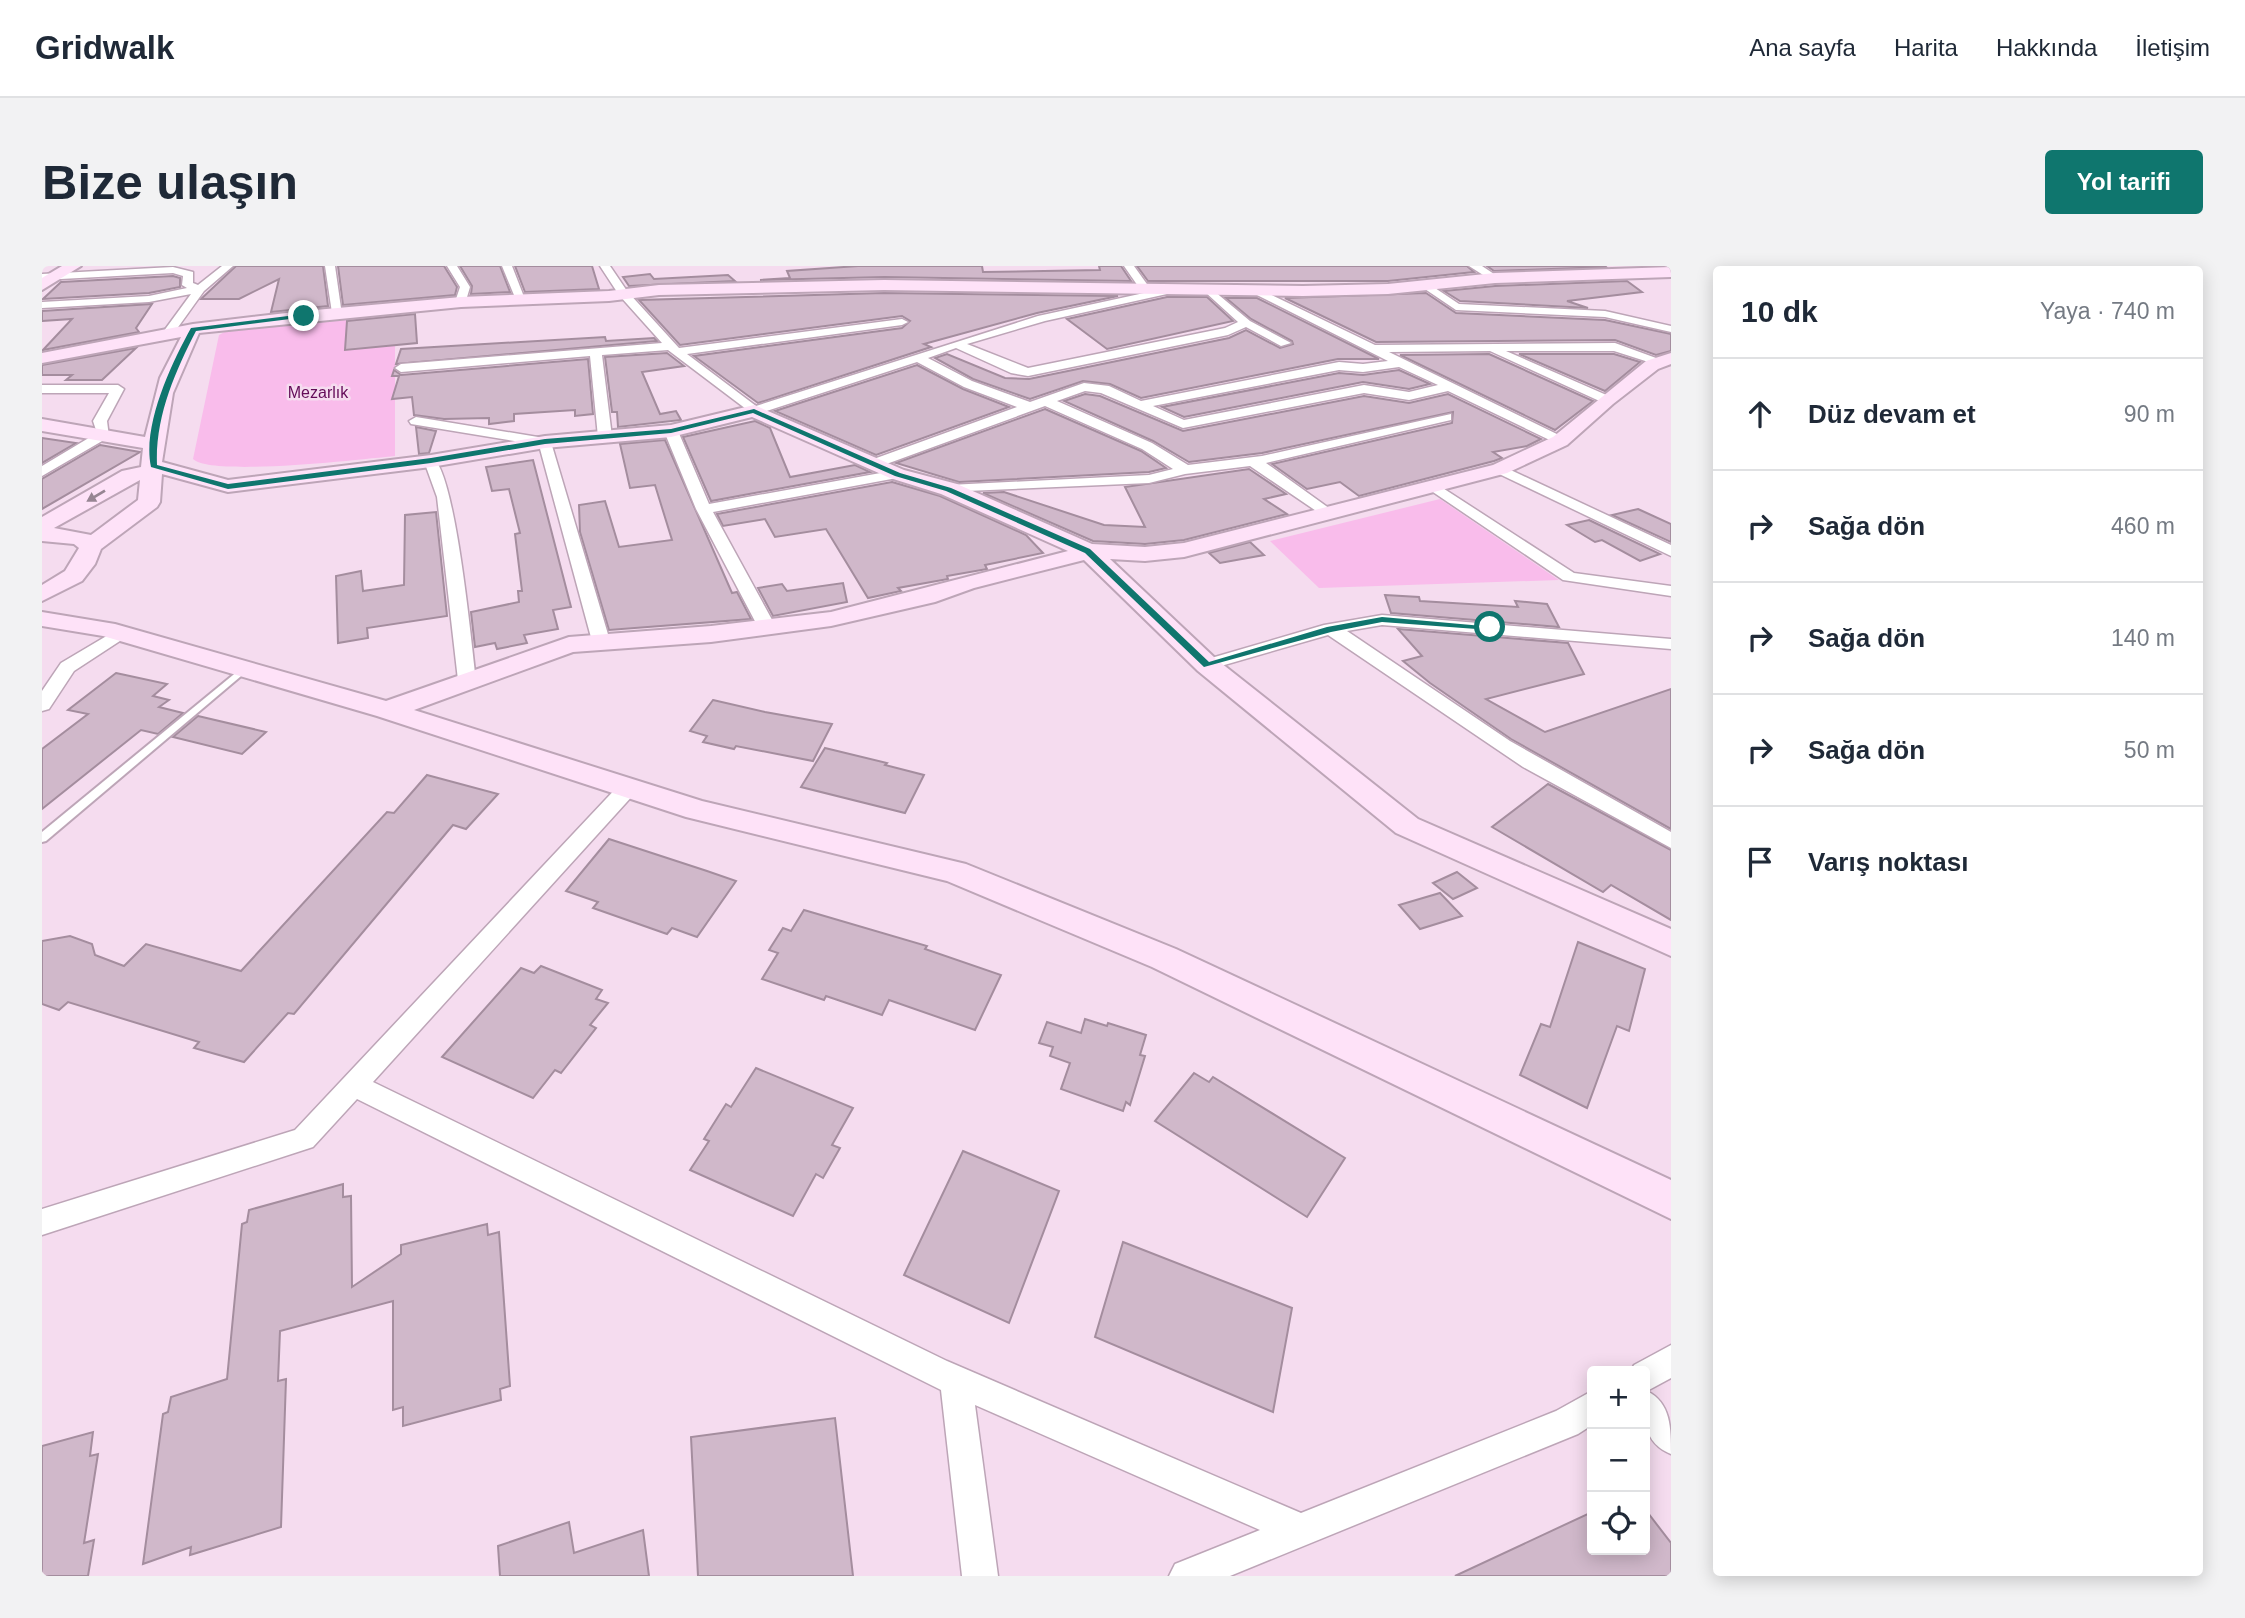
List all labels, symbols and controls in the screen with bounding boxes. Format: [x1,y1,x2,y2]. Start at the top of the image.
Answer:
text: Gridwalk [35,29,174,66]
text: Ana sayfa [1749,34,1856,61]
text: Harita [1894,34,1958,61]
text: Hakkında [1996,34,2097,61]
text: İletişim [2135,34,2210,61]
button: Yol tarifi [2045,150,2203,214]
text: Bize ulaşın [42,155,298,209]
text: 10 dk [1741,295,1818,328]
text: Yaya · 740 m [2040,298,2175,324]
route end [288,300,319,331]
park label: Mezarlık [288,384,349,401]
icon: ahead [1741,395,1779,433]
text: Düz devam et [1808,399,1976,429]
text: 90 m [2124,401,2175,427]
one-way arrow [86,490,105,502]
icon: right [1741,507,1779,545]
text: Sağa dön [1808,511,1925,541]
text: 460 m [2111,513,2175,539]
route start [1474,611,1505,642]
icon: right [1741,619,1779,657]
text: Sağa dön [1808,623,1925,653]
text: 140 m [2111,625,2175,651]
icon: right [1741,731,1779,769]
text: Sağa dön [1808,735,1925,765]
text: 50 m [2124,737,2175,763]
icon: arrive [1741,843,1779,881]
text: Varış noktası [1808,847,1968,877]
map controls [1587,1366,1650,1555]
button: + [1587,1366,1650,1429]
button: − [1587,1429,1650,1492]
button: locate [1587,1492,1650,1555]

